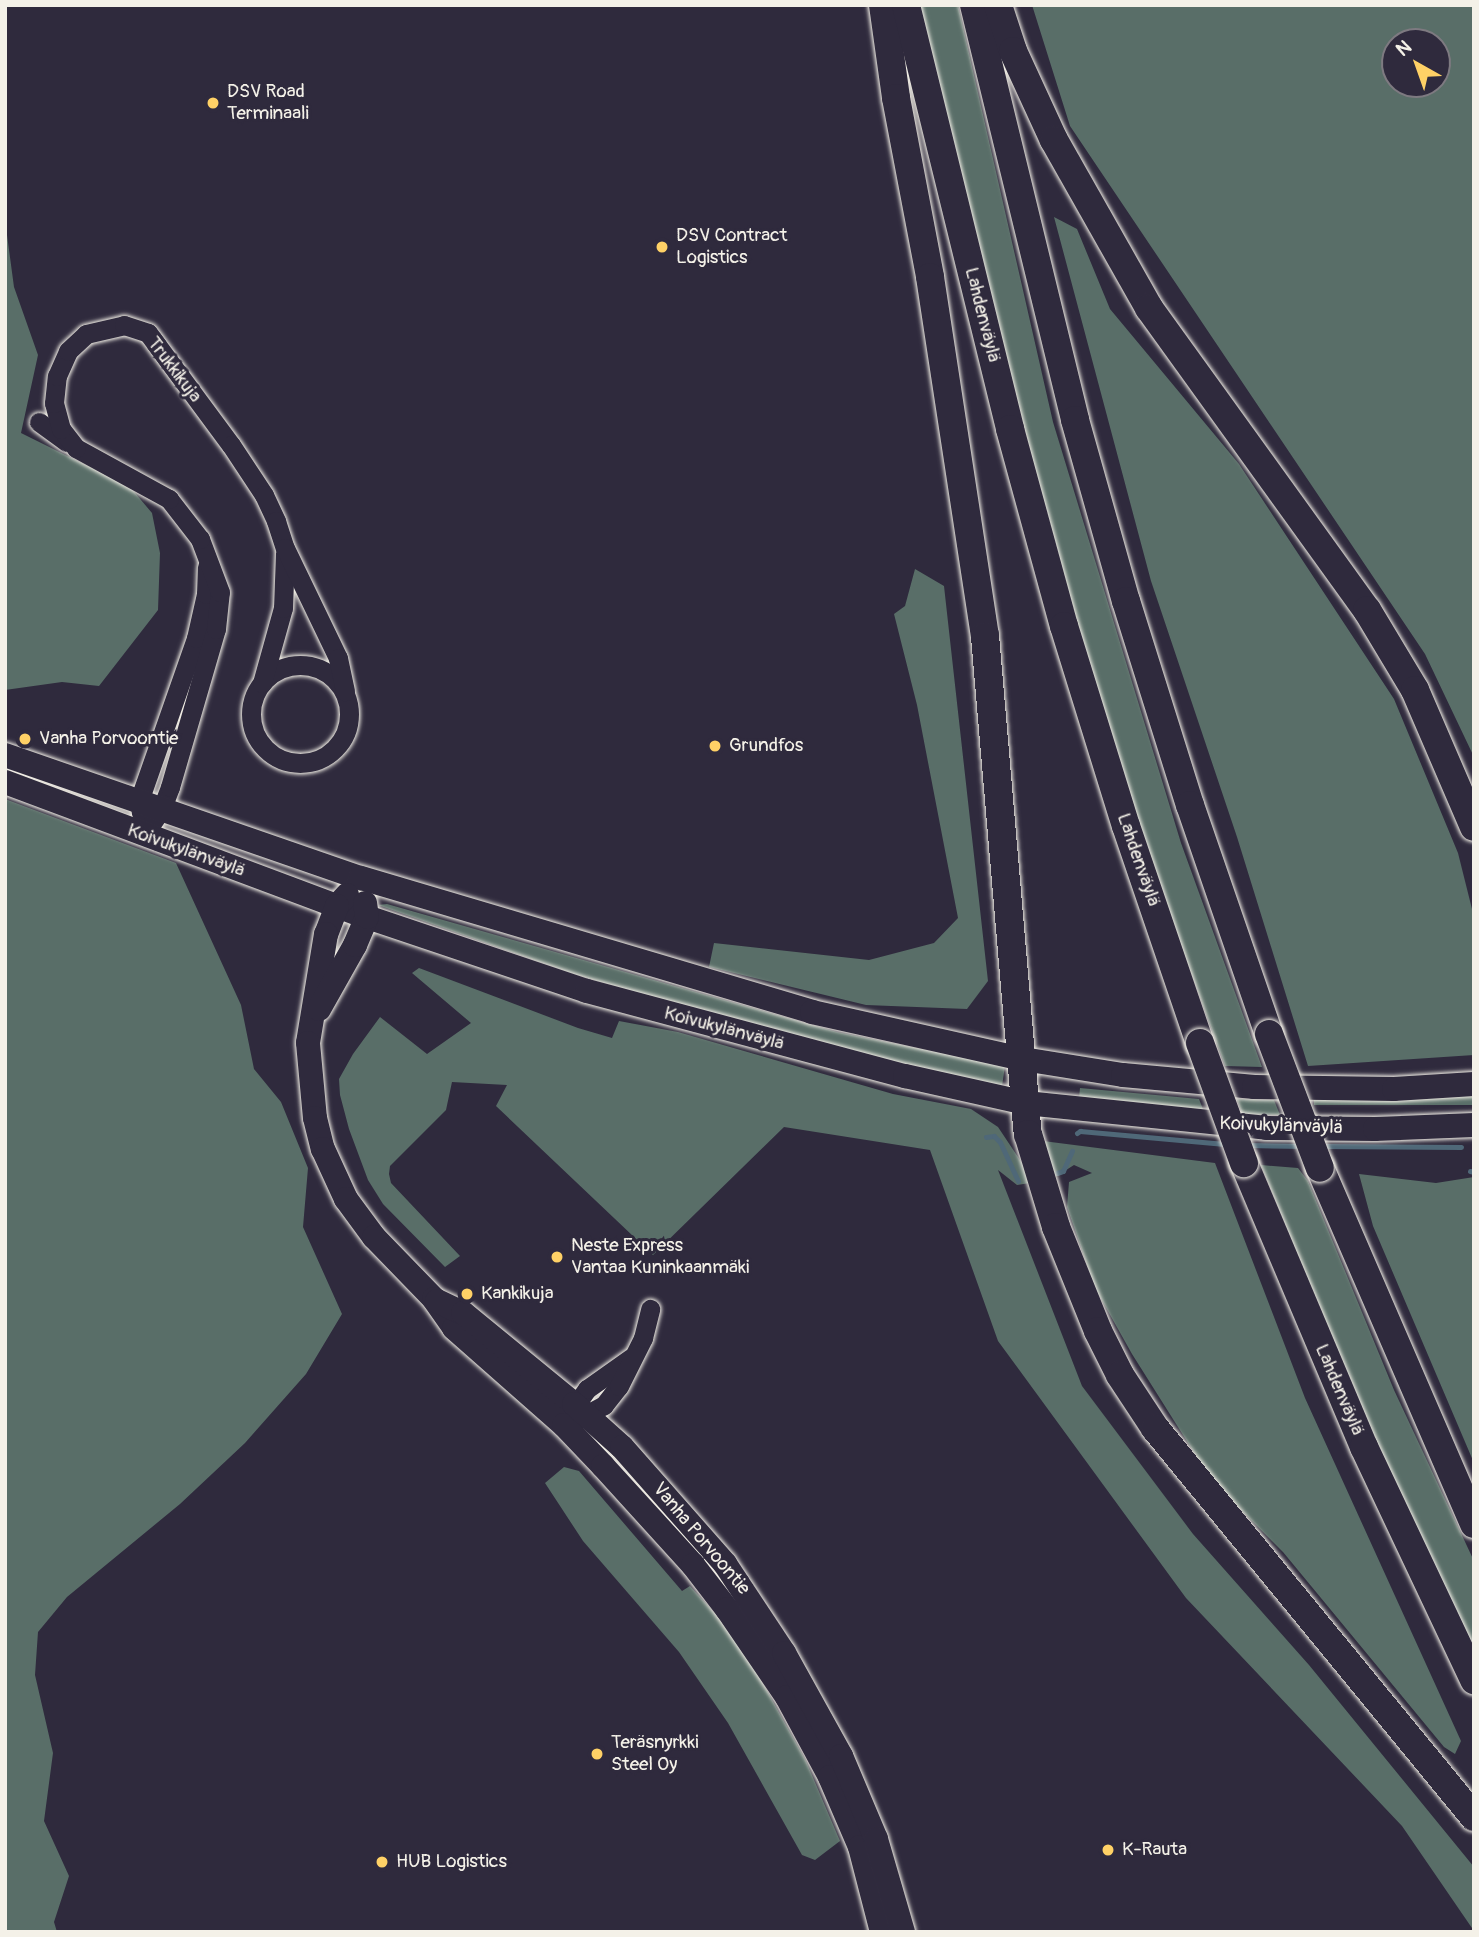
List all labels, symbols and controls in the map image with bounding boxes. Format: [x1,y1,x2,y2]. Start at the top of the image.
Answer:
north arrow [1381,28,1451,98]
text: N [1391,35,1416,62]
place label: DSV Road Terminaali [227,81,309,125]
marker: DSV Road Terminaali [205,95,221,111]
place label: DSV Contract Logistics [676,225,787,269]
marker: DSV Contract Logistics [654,239,670,255]
street label: Lahdenväylä [959,265,1005,365]
street label: Trukkikuja [142,333,206,407]
place label: Vanha Porvoontie [39,728,178,750]
marker: Vanha Porvoontie [17,731,33,747]
place label: Grundfos [729,735,803,757]
marker: Grundfos [707,738,723,754]
street label: Lahdenväylä [1111,810,1165,910]
street label: Koivukylänväylä [124,819,248,883]
street label: Koivukylänväylä [661,1002,787,1056]
street label: Koivukylänväylä [1219,1112,1343,1140]
place label: Neste Express Vantaa Kuninkaanmäki [571,1235,749,1279]
marker: Neste Express Vantaa Kuninkaanmäki [549,1249,565,1265]
place label: Kankikuja [481,1283,553,1305]
marker: Kankikuja [459,1286,475,1302]
street label: Lahdenväylä [1310,1341,1368,1439]
street label: Vanha Porvoontie [647,1478,755,1600]
place label: Teräsnyrkki Steel Oy [611,1732,699,1776]
marker: Teräsnyrkki Steel Oy [589,1746,605,1762]
place label: K-Rauta [1122,1839,1187,1861]
marker: K-Rauta [1100,1842,1116,1858]
place label: HUB Logistics [396,1851,507,1873]
marker: HUB Logistics [374,1854,390,1870]

